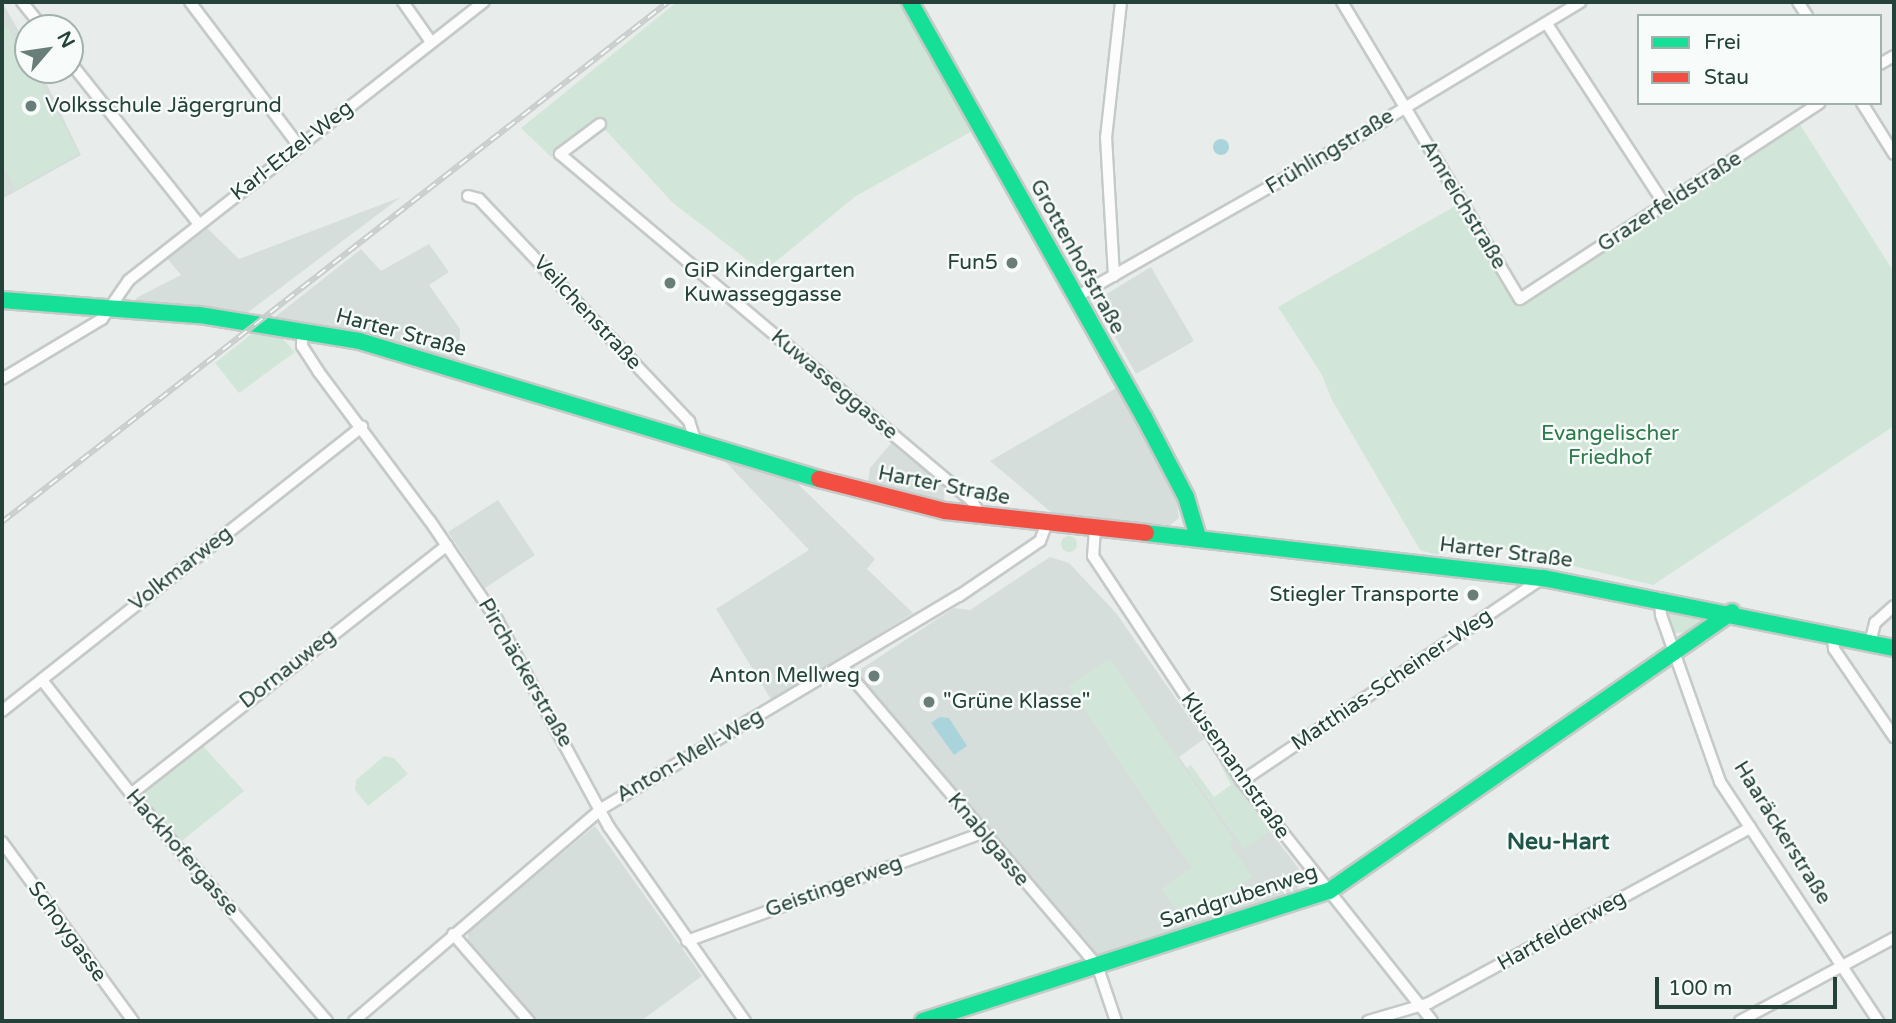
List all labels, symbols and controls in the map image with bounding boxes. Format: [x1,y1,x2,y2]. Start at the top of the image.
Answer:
north arrow [14,14,84,84]
legend [1637,14,1882,105]
text: N [52,28,79,52]
text: Frei [1704,30,1741,55]
text: Stau [1704,65,1749,90]
place label: Volksschule Jägergrund [45,93,282,119]
street label: Karl-Etzel-Weg [226,96,358,206]
marker: Volksschule Jägergrund [23,98,39,114]
street label: Frühlingstraße [1261,104,1399,200]
street label: Amreichstraße [1415,136,1511,274]
street label: Grazerfeldstraße [1593,146,1747,258]
street label: Grottenhofstraße [1024,175,1130,339]
place label: Fun5 [947,250,998,276]
street label: Veilchenstraße [528,251,646,375]
marker: Fun5 [1004,255,1020,271]
place label: GiP Kindergarten Kuwasseggasse [684,258,855,308]
marker: GiP Kindergarten Kuwasseggasse [662,275,678,291]
street label: Harter Straße [333,303,469,363]
street label: Kuwasseggasse [766,325,902,445]
park label: Evangelischer Friedhof [1541,421,1679,471]
street label: Harter Straße [876,461,1012,511]
street label: Volkmarweg [125,521,237,617]
street label: Harter Straße [1438,532,1574,574]
place label: Stiegler Transporte [1269,582,1459,608]
marker: Stiegler Transporte [1465,587,1481,603]
street label: Pirchäckerstraße [472,594,578,752]
street label: Matthias-Scheiner-Weg [1287,603,1497,757]
street label: Dornauweg [235,624,341,714]
place label: Anton Mellweg [709,663,860,689]
marker: Anton Mellweg [866,668,882,684]
street label: Klusemannstraße [1175,688,1295,844]
place label: "Grüne Klasse" [943,689,1090,715]
marker: "Grüne Klasse" [921,694,937,710]
street label: Anton-Mell-Weg [612,704,768,808]
street label: Haaräckerstraße [1728,757,1836,909]
street label: Hackhofergasse [120,784,244,922]
street label: Knablgasse [942,788,1034,892]
district label: Neu-Hart [1507,828,1609,856]
street label: Geistingerweg [762,851,906,923]
street label: Sandgrubenweg [1157,860,1321,934]
street label: Schoygasse [22,877,112,987]
street label: Hartfelderweg [1493,885,1631,977]
scale bar [1658,964,1840,1008]
text: 100 m [1668,976,1732,1001]

